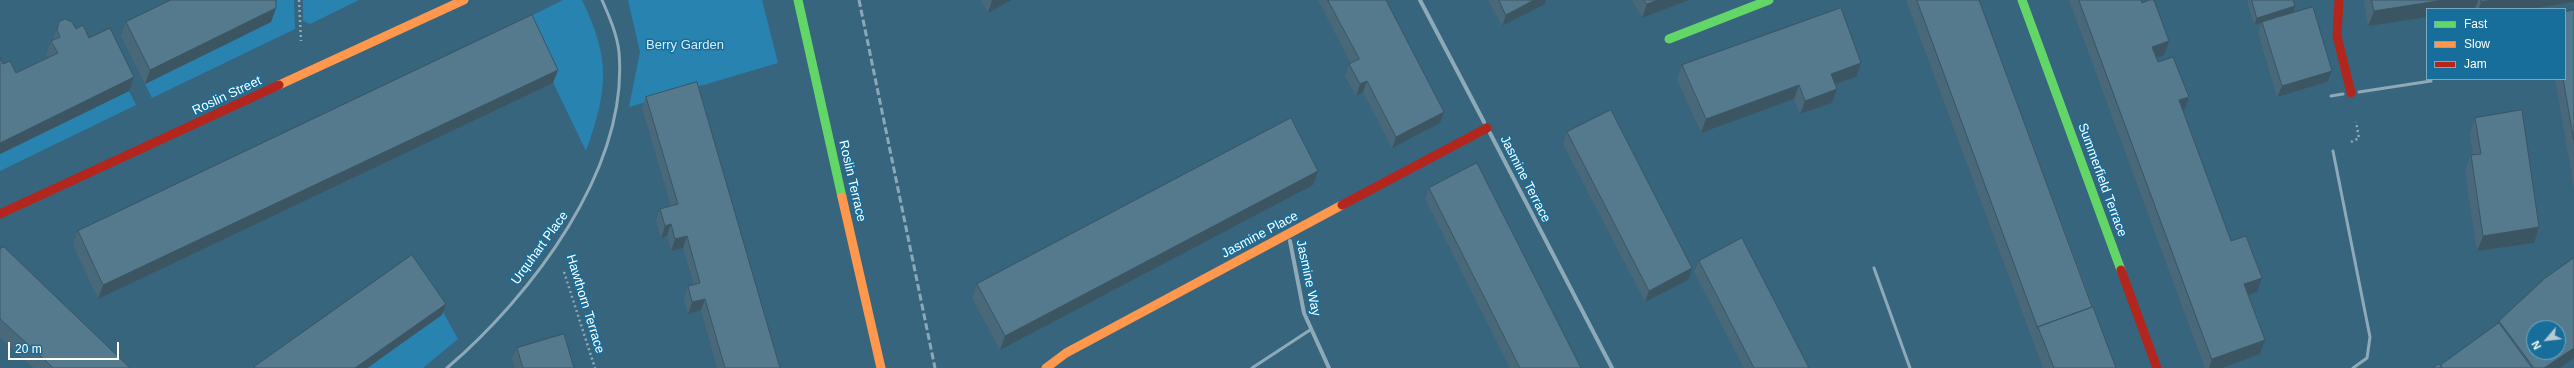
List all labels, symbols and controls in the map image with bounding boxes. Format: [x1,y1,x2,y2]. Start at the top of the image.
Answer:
legend [2426,8,2566,80]
text: Fast [2464,17,2487,31]
park label: Berry Garden [646,37,724,53]
text: Slow [2464,37,2490,51]
text: Jam [2464,57,2487,71]
street label: Roslin Street [190,73,264,119]
street label: Summerfield Terrace [2074,121,2130,239]
street label: Jasmine Terrace [1496,133,1554,225]
street label: Roslin Terrace [835,139,869,223]
street label: Urquhart Place [508,208,572,288]
street label: Jasmine Place [1219,208,1301,262]
street label: Jasmine Way [1292,238,1324,318]
street label: Hawthorn Terrace [563,253,607,355]
north arrow [2526,320,2566,360]
scale bar [10,334,121,360]
text: N [2529,339,2543,351]
text: 20 m [15,342,42,356]

